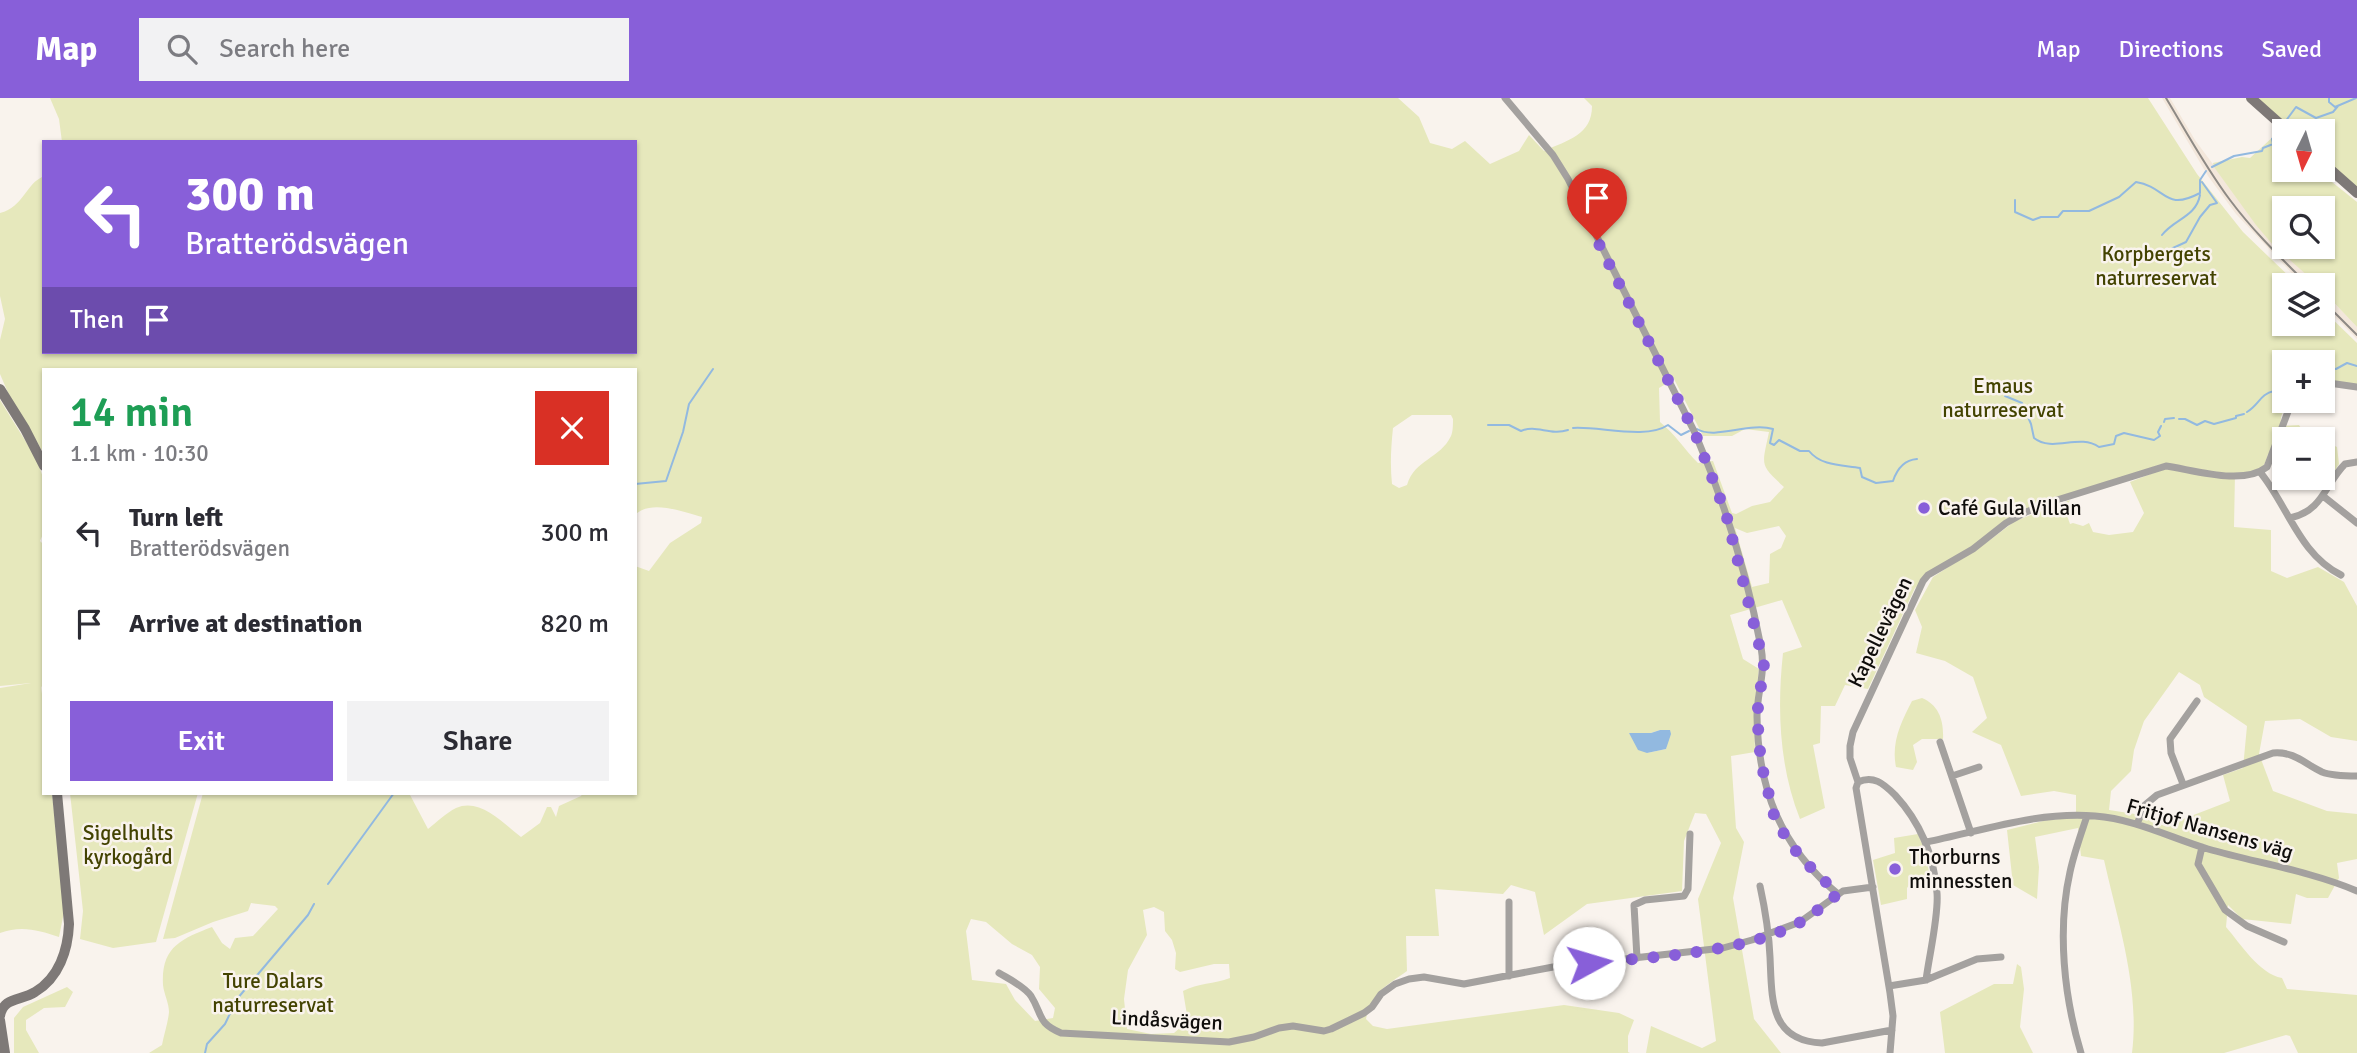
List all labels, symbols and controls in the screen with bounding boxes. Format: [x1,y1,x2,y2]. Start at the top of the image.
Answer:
search box [139,18,629,81]
text: Map [35,29,97,70]
icon: search [163,30,201,68]
text: Search here [219,33,350,65]
text: Map [2036,34,2081,64]
text: Directions [2119,34,2224,64]
text: Saved [2262,34,2322,64]
north arrow [2272,119,2334,182]
map controls [2272,119,2335,490]
text: 300 m [185,164,315,224]
icon: left [70,168,161,259]
pin [1567,168,1627,240]
icon: arrive [1578,179,1616,217]
button: search [2272,196,2335,259]
text: Bratterödsvägen [185,224,409,263]
park label: Korpbergets naturreservat [2095,241,2217,291]
button: layers [2272,273,2335,336]
icon: arrive [138,301,176,339]
text: Then [70,304,124,336]
button: + [2272,350,2335,413]
park label: Emaus naturreservat [1942,373,2064,423]
text: 14 min [70,387,193,438]
button: close [535,391,609,465]
button: − [2272,427,2335,490]
text: 1.1 km · 10:30 [70,439,209,468]
place label: Café Gula Villan [1938,495,2082,521]
marker: Café Gula Villan [1916,500,1932,516]
text: Turn left [129,502,223,534]
icon: left [70,514,108,552]
text: 300 m [540,517,609,549]
text: Bratterödsvägen [129,534,290,563]
street label: Kapellevägen [1842,572,1918,692]
icon: arrive [70,605,108,643]
text: Arrive at destination [129,608,362,640]
text: 820 m [540,608,609,640]
button: Exit [70,701,333,781]
button: Share [347,701,609,781]
street label: Fritjof Nansens väg [2124,793,2296,865]
park label: Sigelhults kyrkogård [83,820,173,870]
place label: Thorburns minnessten [1909,844,2012,894]
marker: Thorburns minnessten [1887,861,1903,877]
position arrow [1552,926,1626,1000]
park label: Ture Dalars naturreservat [212,968,334,1018]
street label: Lindåsvägen [1110,1004,1224,1036]

